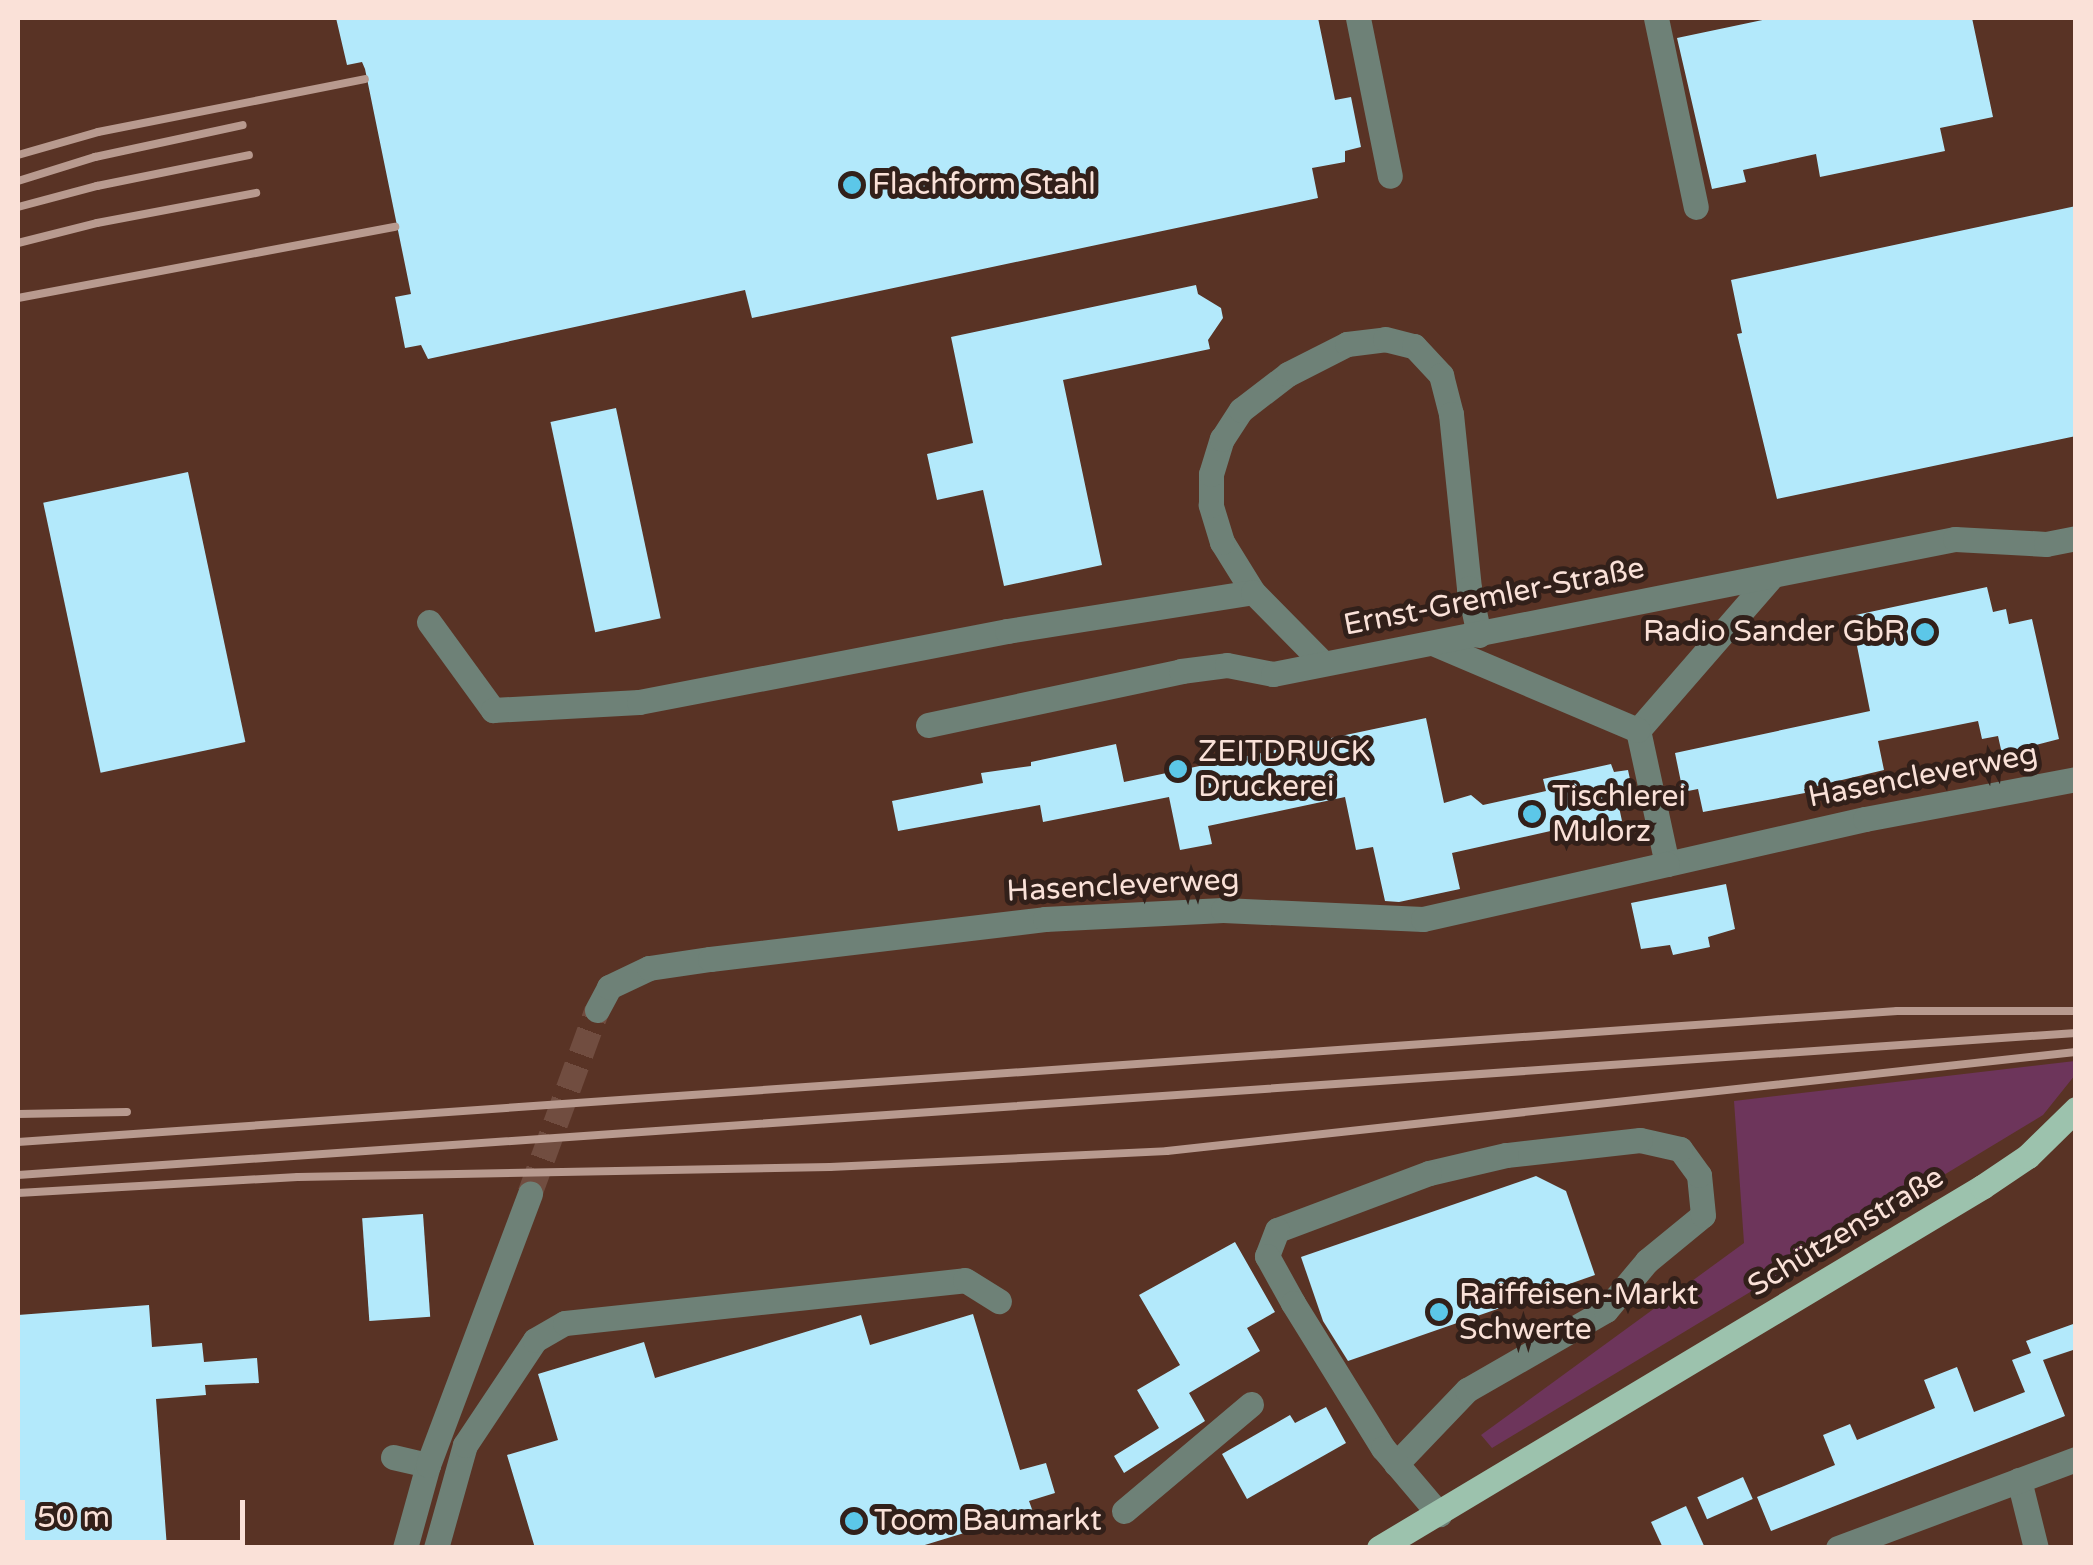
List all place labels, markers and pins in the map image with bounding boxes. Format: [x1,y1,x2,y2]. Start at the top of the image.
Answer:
place label: Flachform Stahl [872,167,1096,203]
marker: Flachform Stahl [841,174,863,196]
place label: Radio Sander GbR [1643,614,1905,650]
marker: Radio Sander GbR [1914,621,1936,643]
place label: ZEITDRUCK Druckerei [1198,734,1371,804]
marker: ZEITDRUCK Druckerei [1167,758,1189,780]
place label: Tischlerei Mulorz [1552,779,1686,850]
marker: Tischlerei Mulorz [1521,803,1543,825]
place label: Raiffeisen-Markt Schwerte [1459,1277,1699,1348]
marker: Raiffeisen-Markt Schwerte [1428,1301,1450,1323]
place label: Toom Baumarkt [874,1503,1102,1539]
marker: Toom Baumarkt [843,1510,865,1532]

